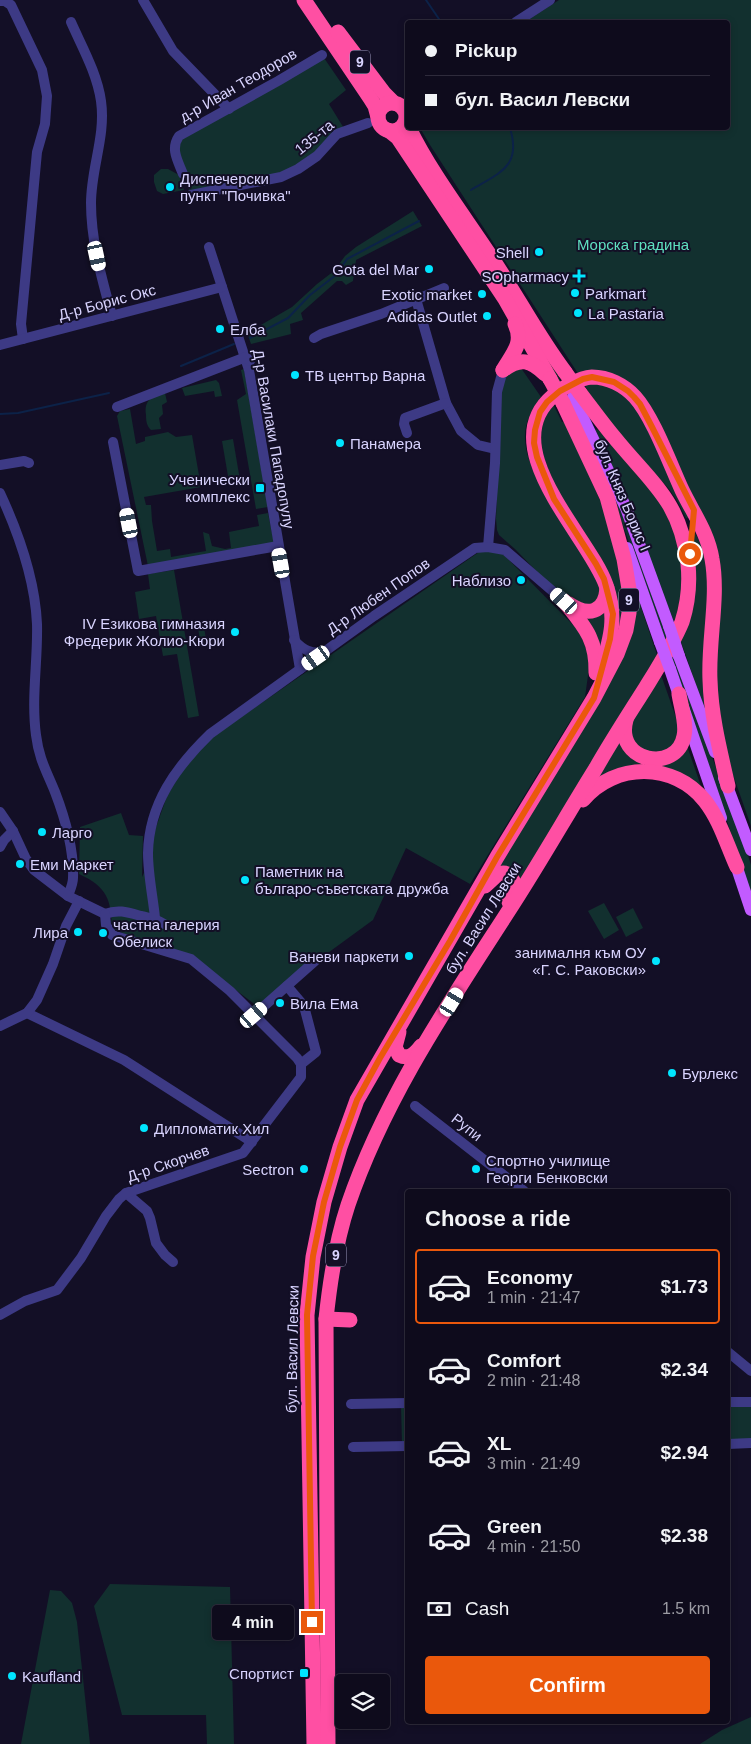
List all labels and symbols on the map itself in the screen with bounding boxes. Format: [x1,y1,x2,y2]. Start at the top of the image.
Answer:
street label: д-р Иван Теодоров [177,45,299,125]
road number: 9 [350,51,370,74]
street label: 135-та [291,116,337,158]
place label: Диспечерски пункт "Почивка" [180,170,291,204]
marker: Диспечерски пункт "Почивка" [164,181,176,193]
park label: Морска градина [577,236,690,253]
car [86,240,107,272]
place label: Shell [496,244,529,261]
marker: Shell [533,246,545,258]
place label: Gota del Mar [332,261,419,278]
marker: Gota del Mar [423,263,435,275]
place label: SOpharmacy [481,268,569,285]
marker: SOpharmacy [573,270,585,282]
street label: Д-р Борис Окс [56,281,158,323]
place label: Parkmart [585,285,647,302]
place label: Exotic market [381,286,473,303]
marker: Parkmart [569,287,581,299]
marker: Exotic market [476,288,488,300]
place label: La Pastaria [588,305,665,322]
marker: La Pastaria [572,307,584,319]
place label: Adidas Outlet [387,308,478,325]
marker: Adidas Outlet [481,310,493,322]
place label: Елба [230,321,266,338]
marker: Елба [214,323,226,335]
street label: Д-р Василаки Пападопулу [250,348,298,531]
place label: ТВ център Варна [305,367,426,384]
marker: ТВ център Варна [289,369,301,381]
place label: Панамера [350,435,422,452]
marker: Панамера [334,437,346,449]
street label: бул. Княз Борис I [592,437,654,553]
place label: Ученически комплекс [169,471,250,505]
marker: Ученически комплекс [254,482,266,494]
car [118,507,139,539]
route start [679,543,701,565]
car [271,547,290,579]
street label: Д-р Любен Попов [323,554,433,638]
place label: Наблизо [452,572,511,589]
marker: Наблизо [515,574,527,586]
car [547,585,580,617]
road number: 9 [619,588,639,612]
place label: IV Езикова гимназия Фредерик Жолио-Кюри [64,615,225,649]
marker: IV Езикова гимназия Фредерик Жолио-Кюри [229,626,241,638]
car [299,643,332,673]
place label: Ларго [52,824,92,841]
marker: Ларго [36,826,48,838]
place label: Еми Маркет [30,856,114,873]
marker: Еми Маркет [14,858,26,870]
street label: бул. Васил Левски [442,859,524,977]
place label: Паметник на българо-съветската дружба [255,863,449,897]
marker: Паметник на българо-съветската дружба [239,874,251,886]
place label: частна галерия Обелиск [113,916,220,950]
place label: Лира [33,924,69,941]
marker: Лира [72,926,84,938]
marker: частна галерия Обелиск [97,927,109,939]
place label: занималня към ОУ «Г. С. Раковски» [515,944,646,978]
place label: Ваневи паркети [289,948,399,965]
marker: Ваневи паркети [403,950,415,962]
marker: занималня към ОУ «Г. С. Раковски» [650,955,662,967]
car [437,985,466,1019]
place label: Вила Ема [290,995,359,1012]
marker: Вила Ема [274,997,286,1009]
car [237,999,270,1031]
place label: Бурлекс [682,1065,739,1082]
marker: Бурлекс [666,1067,678,1079]
street label: Рупи [448,1110,486,1144]
place label: Дипломатик Хил [154,1120,269,1137]
marker: Дипломатик Хил [138,1122,150,1134]
street label: Д-р Скорчев [125,1141,211,1185]
place label: Спортно училище Георги Бенковски [486,1152,610,1186]
place label: Sectron [242,1161,294,1178]
marker: Sectron [298,1163,310,1175]
marker: Спортно училище Георги Бенковски [470,1163,482,1175]
road number: 9 [326,1244,346,1266]
street label: бул. Васил Левски [282,1285,302,1413]
callout: 4 min [212,1604,294,1640]
route end [301,1611,323,1633]
place label: Спортист [229,1665,294,1682]
marker: Спортист [298,1667,310,1679]
place label: Kaufland [22,1668,81,1685]
marker: Kaufland [6,1670,18,1682]

